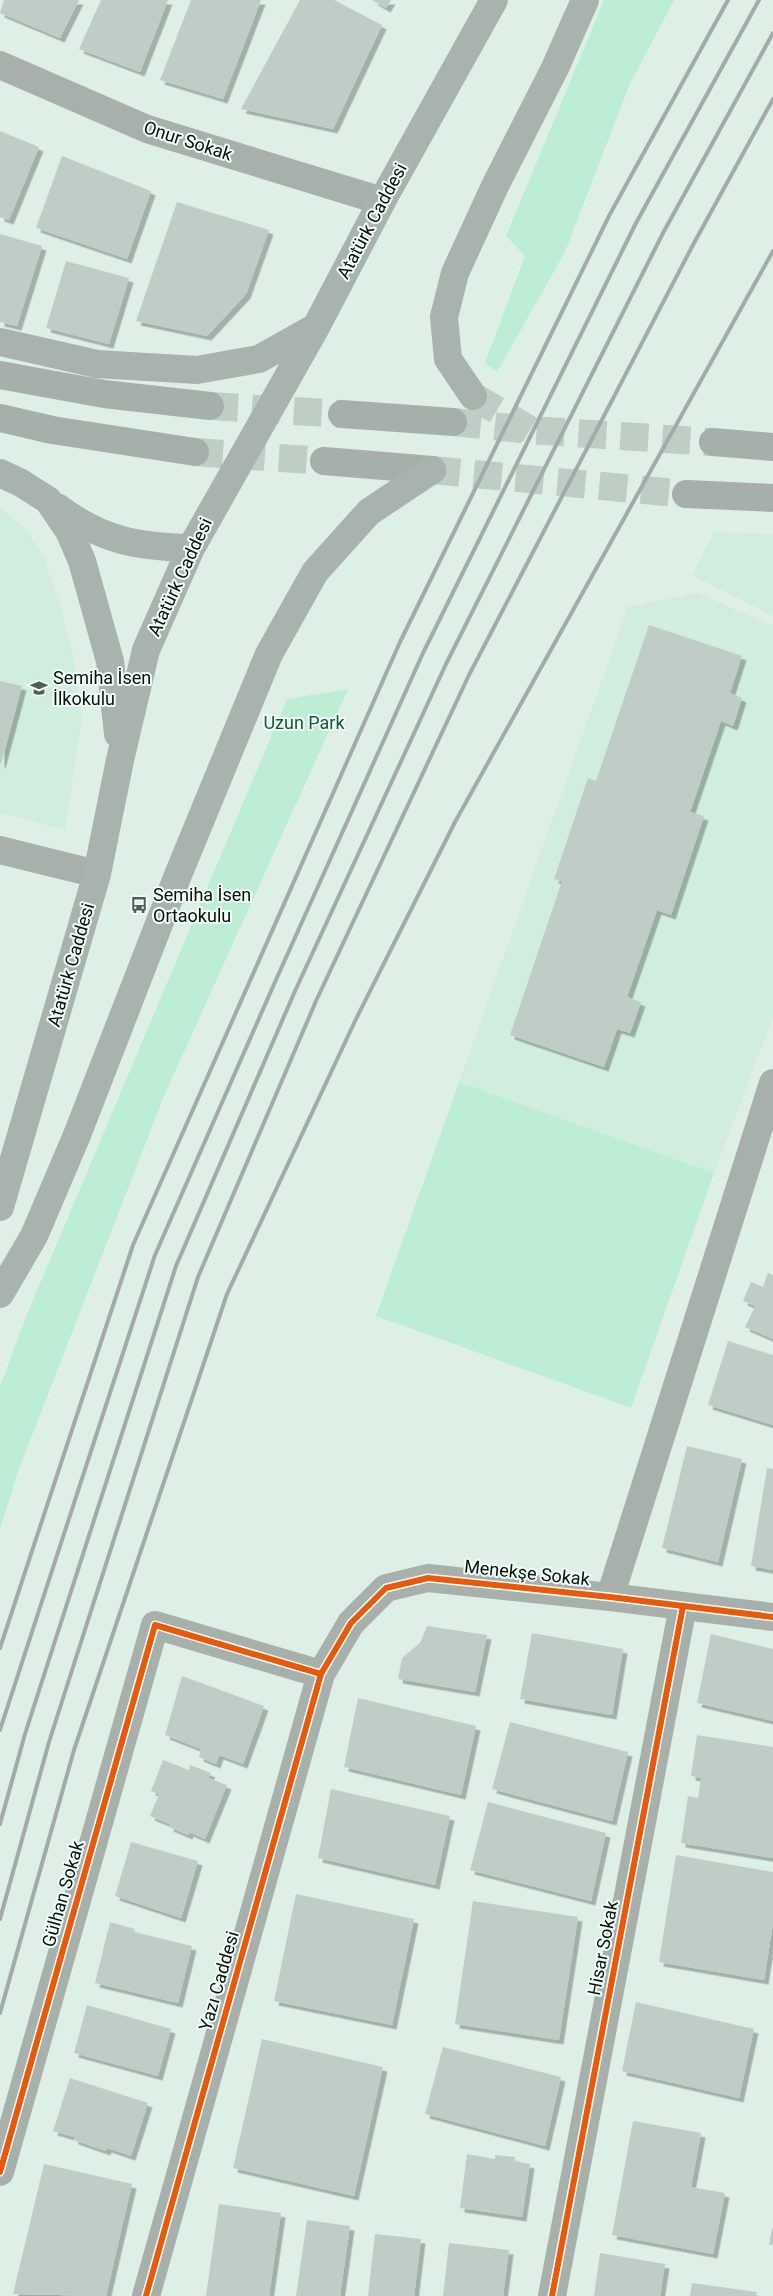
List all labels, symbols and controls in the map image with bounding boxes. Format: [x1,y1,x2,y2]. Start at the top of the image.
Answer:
street label: Onur Sokak [141,116,236,165]
street label: Atatürk Caddesi [332,159,411,282]
street label: Atatürk Caddesi [143,514,216,639]
place label: Semiha İsen İlkokulu [53,667,151,709]
school or university icon: Semiha İsen İlkokulu [29,678,49,698]
park label: Uzun Park [263,712,345,733]
place label: Semiha İsen Ortaokulu [153,884,251,926]
bus stop icon: Semiha İsen Ortaokulu [129,895,149,915]
street label: Atatürk Caddesi [43,901,98,1029]
street label: Menekşe Sokak [463,1555,592,1590]
street label: Gülhan Sokak [37,1837,88,1949]
street label: Hisar Sokak [583,1898,622,1997]
street label: Yazı Caddesi [194,1929,243,2033]

